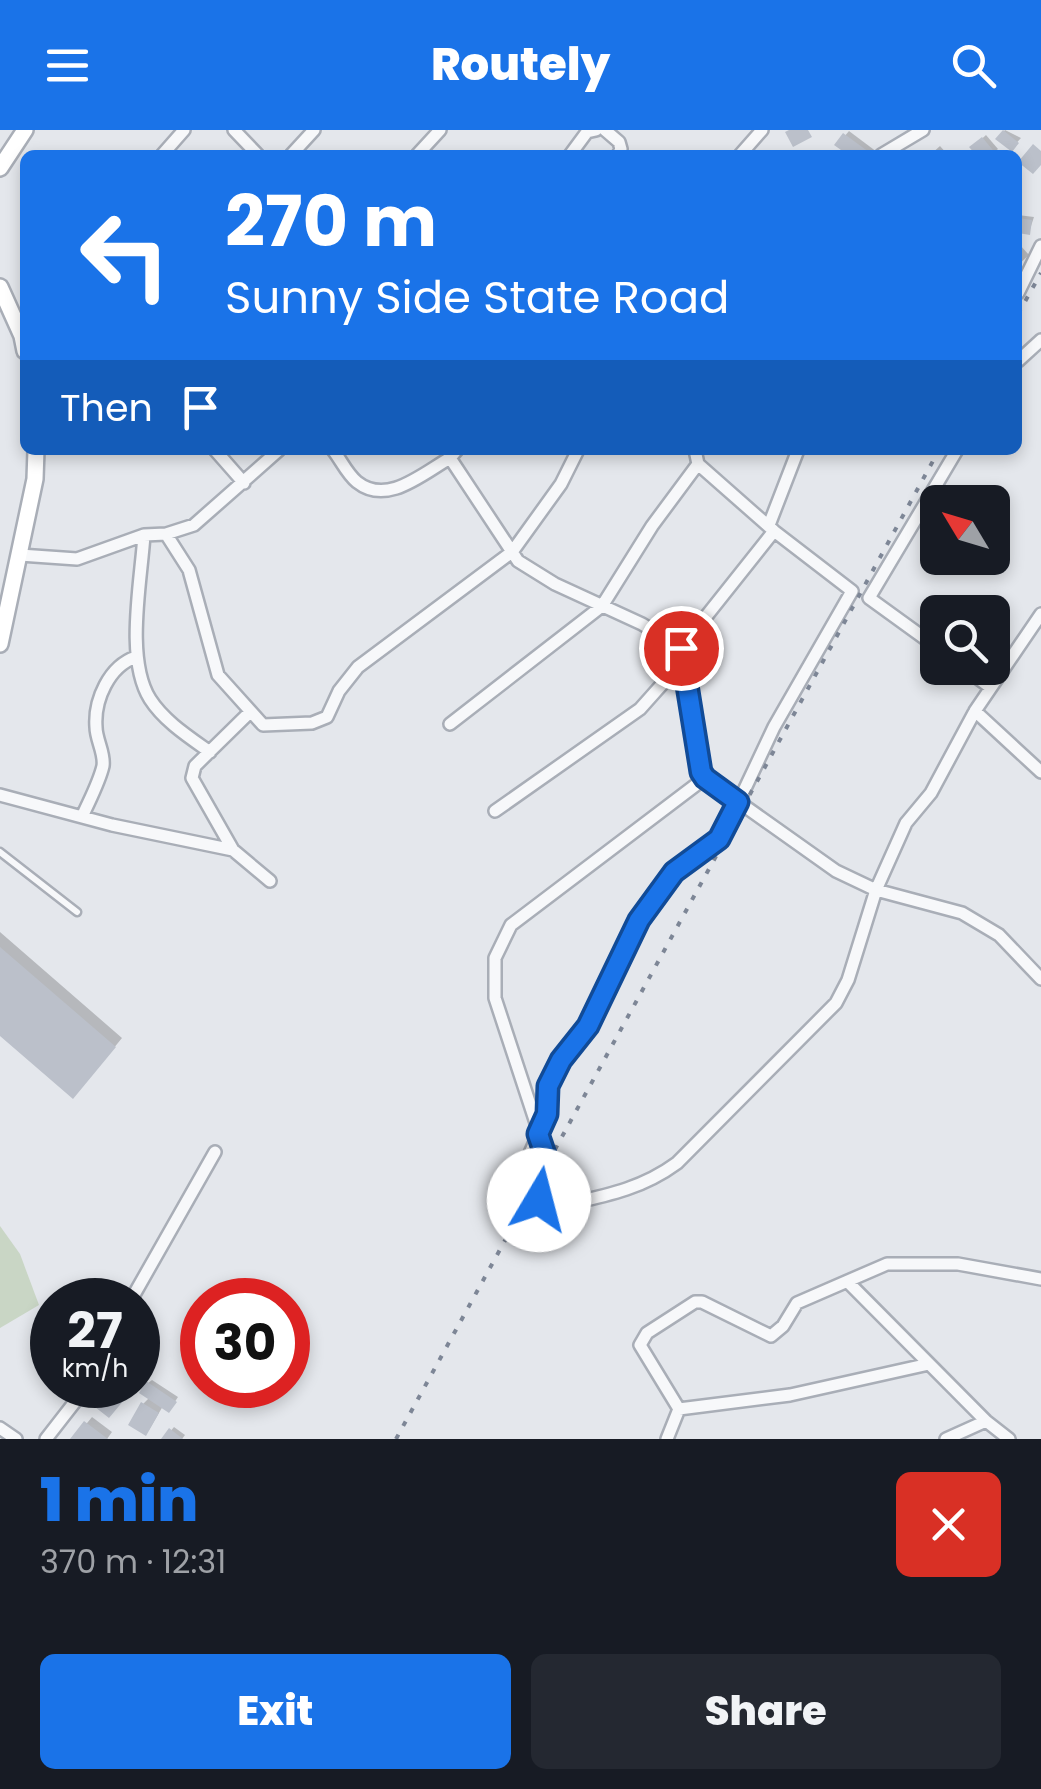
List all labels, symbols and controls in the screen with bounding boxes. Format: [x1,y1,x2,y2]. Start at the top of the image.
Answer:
text: Routely [431,33,610,96]
icon: menu [40,38,95,93]
icon: search [946,38,1001,93]
text: 270 m [225,172,437,271]
icon: left [60,190,190,320]
text: Sunny Side State Road [225,266,730,329]
icon: arrive [173,380,228,435]
text: Then [60,381,153,434]
north arrow [920,485,1010,575]
map controls [920,485,1010,685]
button: search [920,595,1010,685]
pin [639,606,724,691]
icon: arrive [654,621,709,676]
position arrow [487,1148,591,1252]
speed limit sign: 30 [180,1278,310,1408]
text: 27 [67,1295,123,1366]
text: km/h [62,1351,128,1386]
text: 1 min [40,1458,198,1542]
button: close [896,1472,1001,1577]
text: 370 m · 12:31 [40,1539,226,1584]
button: Exit [40,1654,511,1769]
button: Share [531,1654,1001,1769]

